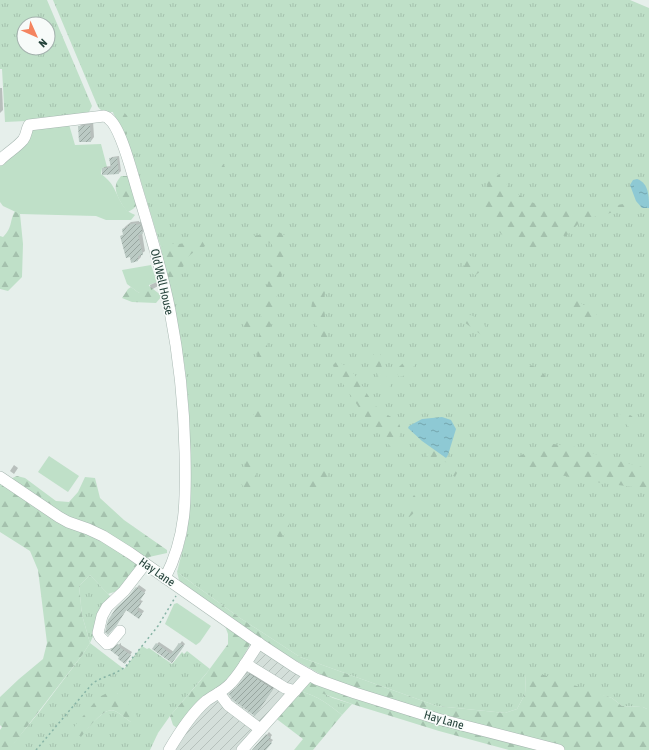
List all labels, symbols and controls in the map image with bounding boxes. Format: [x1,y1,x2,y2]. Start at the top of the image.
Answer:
north arrow [16,16,56,56]
text: N [37,37,50,50]
street label: Old Well House [148,248,176,316]
street label: Hay Lane [136,555,178,589]
street label: Hay Lane [423,708,465,732]

